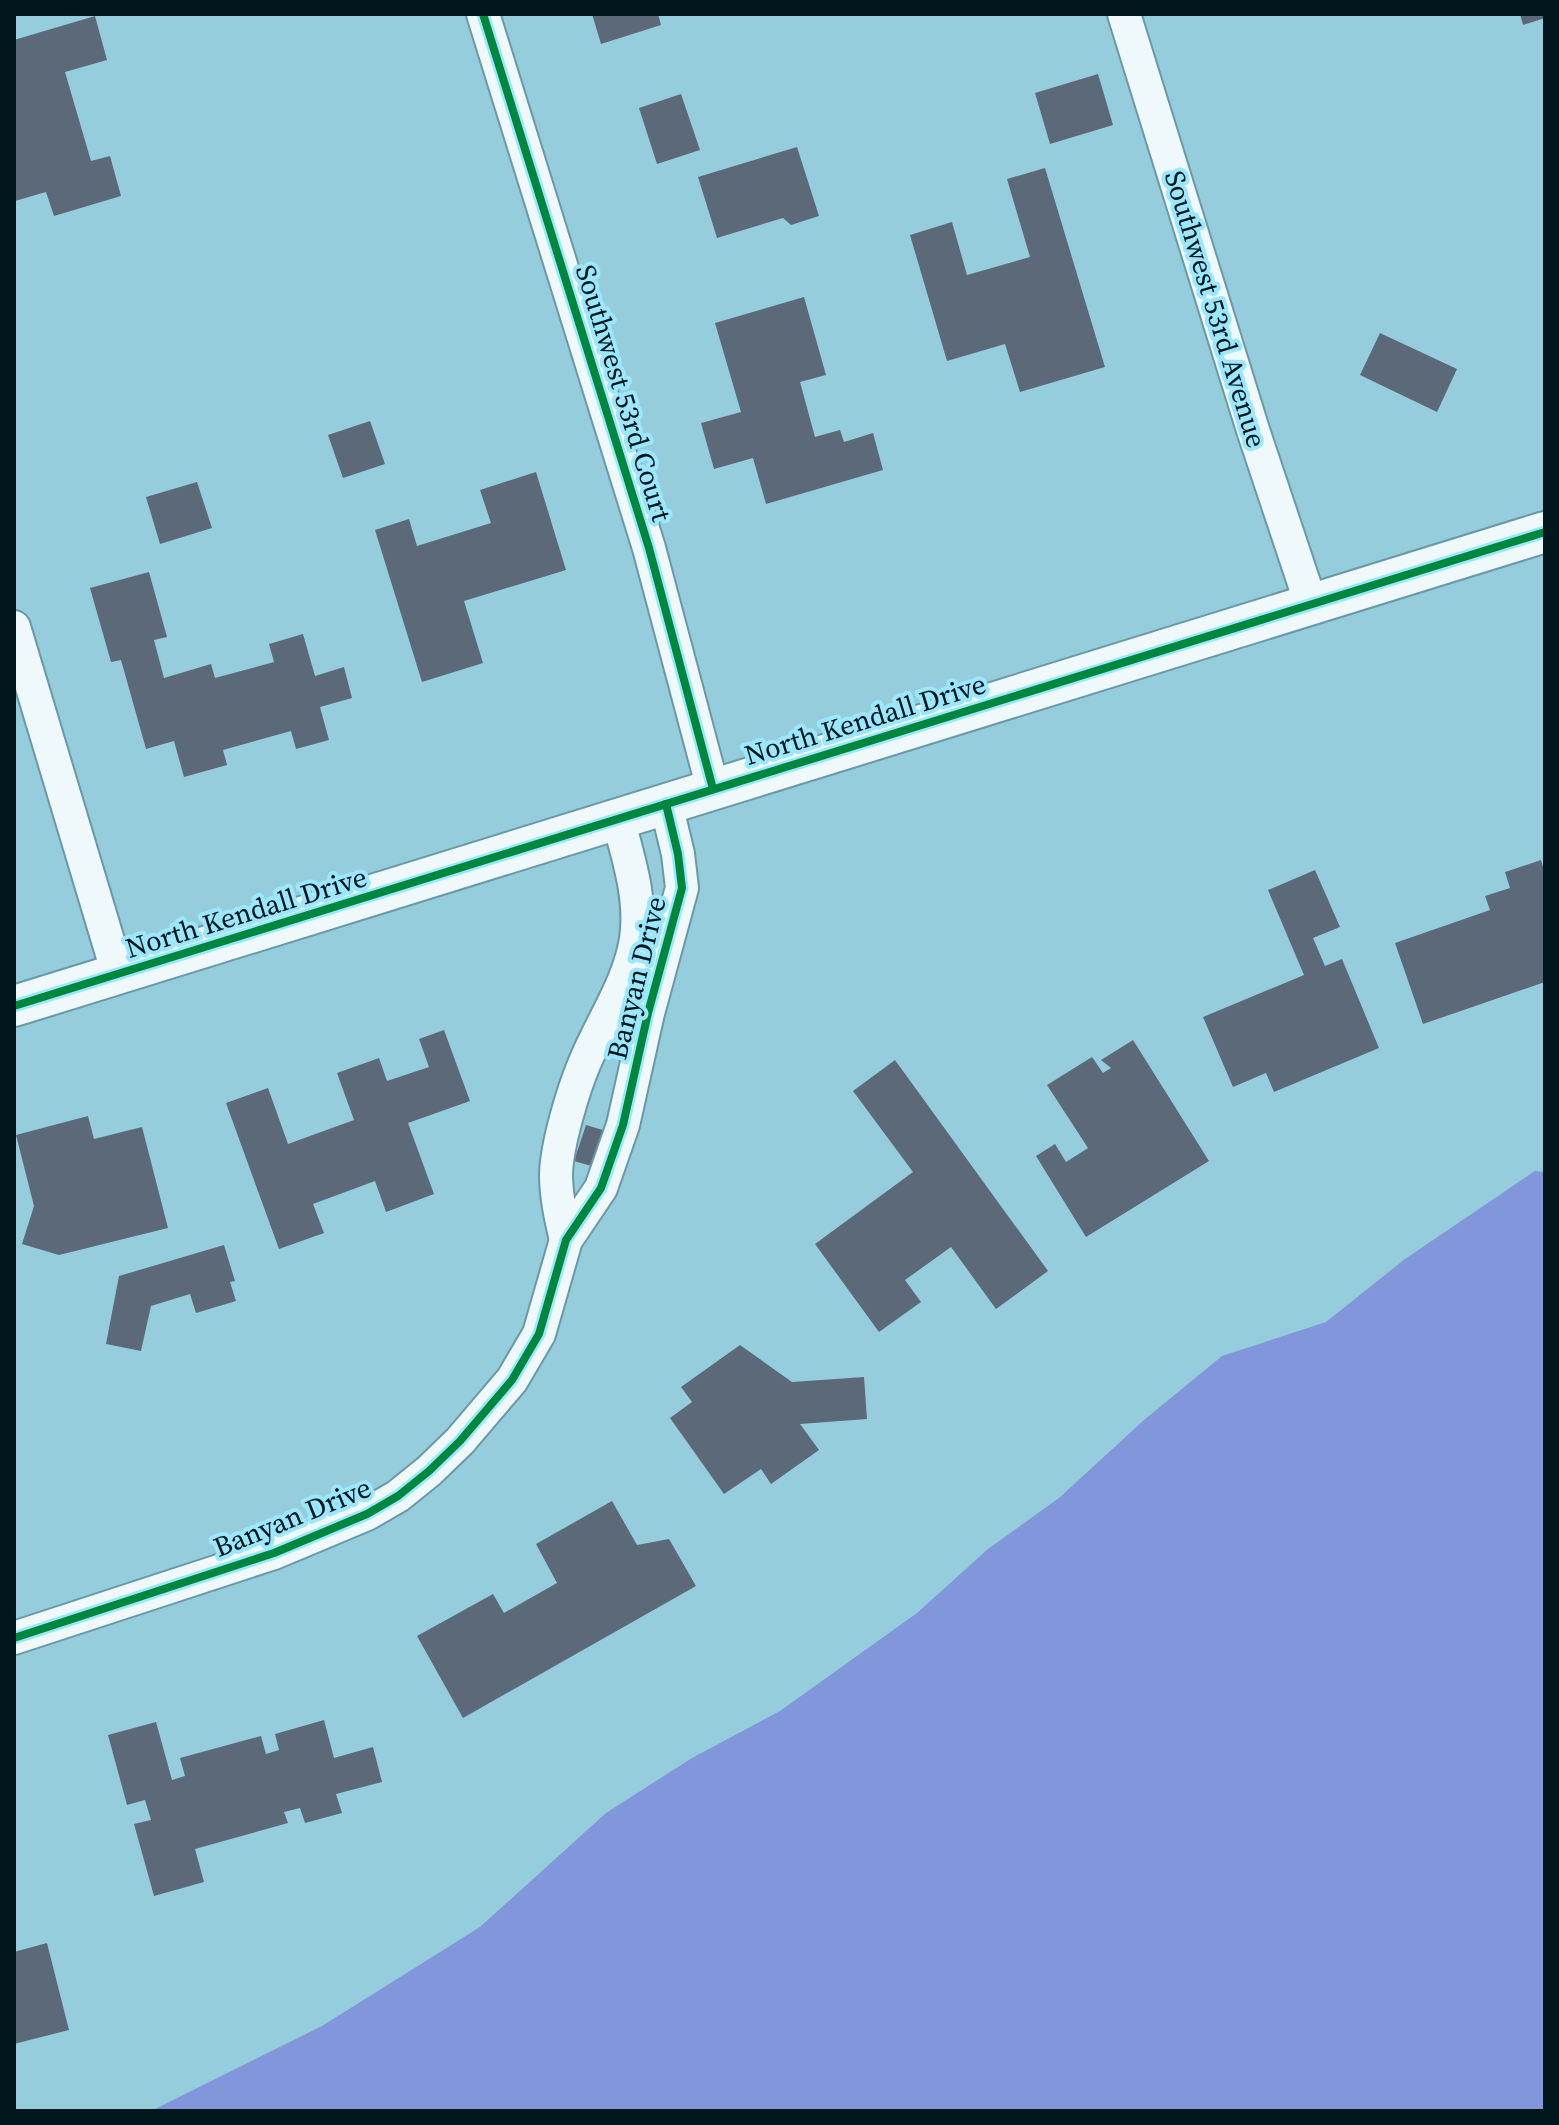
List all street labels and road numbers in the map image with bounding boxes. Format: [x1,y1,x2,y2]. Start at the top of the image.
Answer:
street label: Southwest 53rd Avenue [1156,166,1276,452]
street label: Southwest 53rd Court [567,260,681,527]
street label: North Kendall Drive [740,664,990,774]
street label: North Kendall Drive [121,857,371,967]
street label: Banyan Drive [597,892,675,1064]
street label: Banyan Drive [208,1468,376,1566]

